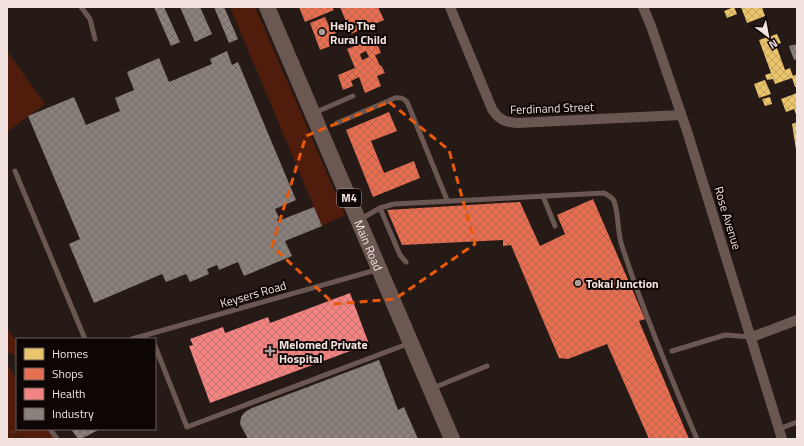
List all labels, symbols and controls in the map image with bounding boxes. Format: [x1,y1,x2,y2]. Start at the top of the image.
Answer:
place label: Help The Rural Child [330,16,387,49]
north arrow [748,16,788,56]
marker: Help The Rural Child [317,27,327,37]
text: N [766,36,781,53]
street label: Ferdinand Street [510,97,595,119]
street label: Rose Avenue [709,184,747,252]
road number: M4 [337,189,361,207]
street label: Main Road [350,217,388,274]
place label: Tokai Junction [586,274,659,293]
street label: Keysers Road [218,275,288,313]
marker: Tokai Junction [573,278,583,288]
place label: Melomed Private Hospital [279,335,368,368]
legend [16,338,156,430]
text: Homes [52,344,88,363]
marker: Melomed Private Hospital [264,345,276,357]
text: Shops [52,364,84,383]
text: Health [52,384,86,403]
text: Industry [52,404,94,423]

